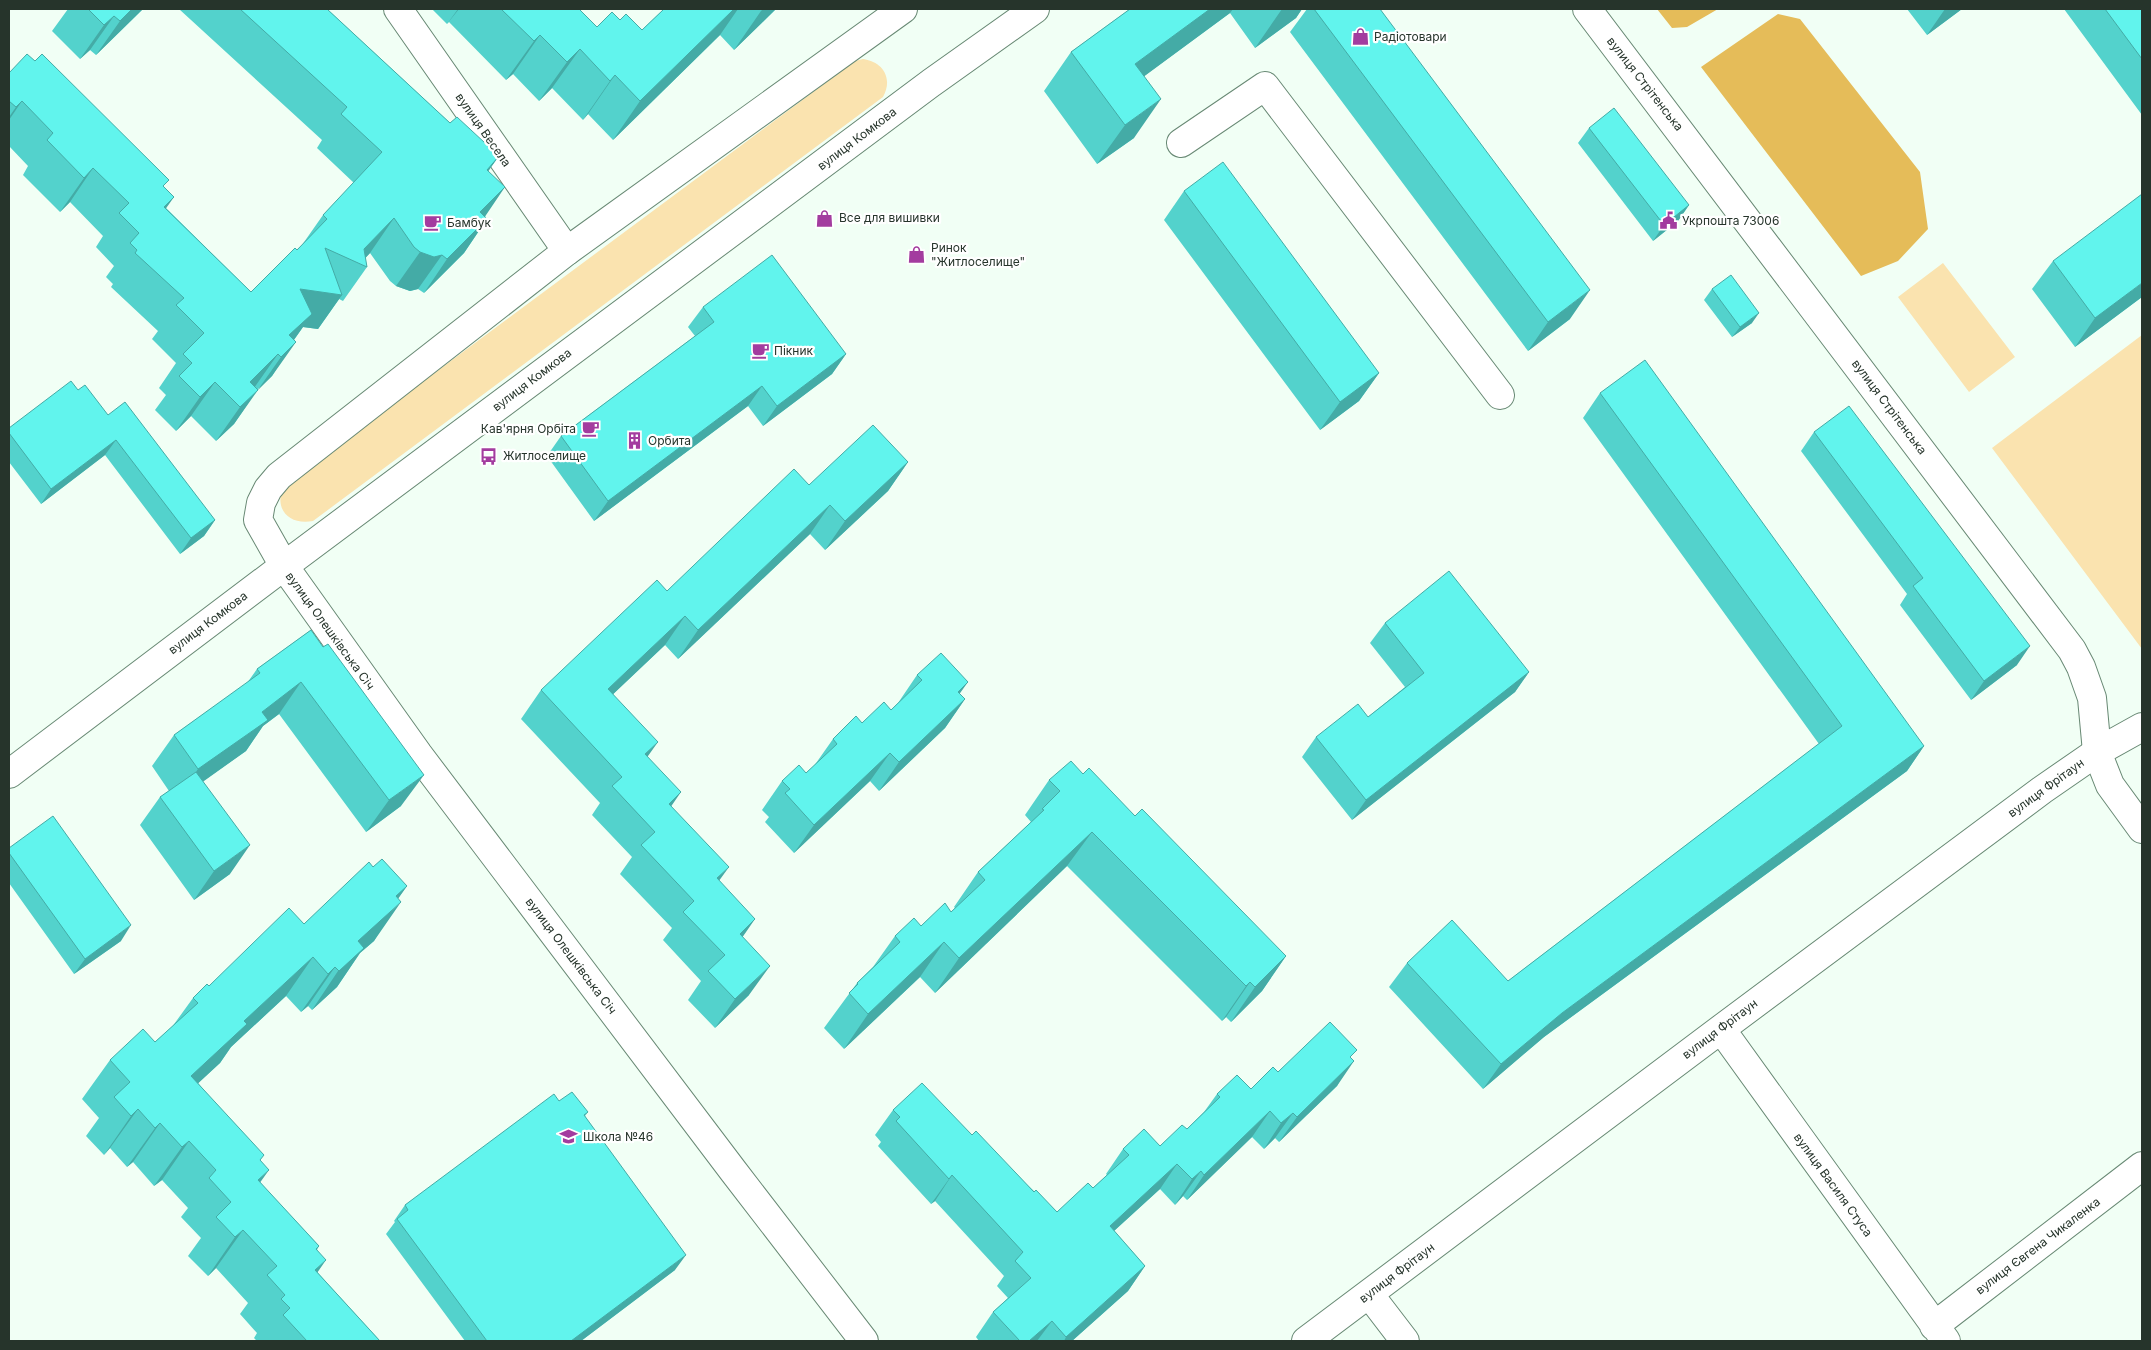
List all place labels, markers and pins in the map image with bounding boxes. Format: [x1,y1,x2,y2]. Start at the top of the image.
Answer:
shop icon: Радіотовари [1350,27,1370,47]
place label: Радіотовари [1374,29,1447,44]
shop icon: Все для вишивки [815,208,835,228]
place label: Все для вишивки [839,210,940,225]
public building icon: Укрпошта 73006 [1658,211,1678,231]
cafe icon: Бамбук [423,213,443,233]
place label: Укрпошта 73006 [1682,213,1779,228]
place label: Бамбук [447,215,492,230]
place label: Ринок "Житлоселище" [931,240,1025,269]
shop icon: Ринок "Житлоселище" [907,245,927,265]
cafe icon: Пікник [750,341,770,361]
place label: Пікник [774,343,814,358]
cafe icon: Кав'ярня Орбіта [580,419,600,439]
place label: Кав'ярня Орбіта [481,421,576,436]
building icon: Орбита [624,431,644,451]
place label: Орбита [648,433,691,448]
bus stop icon: Житлоселище [479,446,499,466]
place label: Житлоселище [503,448,586,463]
school or university icon: Школа №46 [559,1127,579,1147]
place label: Школа №46 [583,1129,653,1144]

